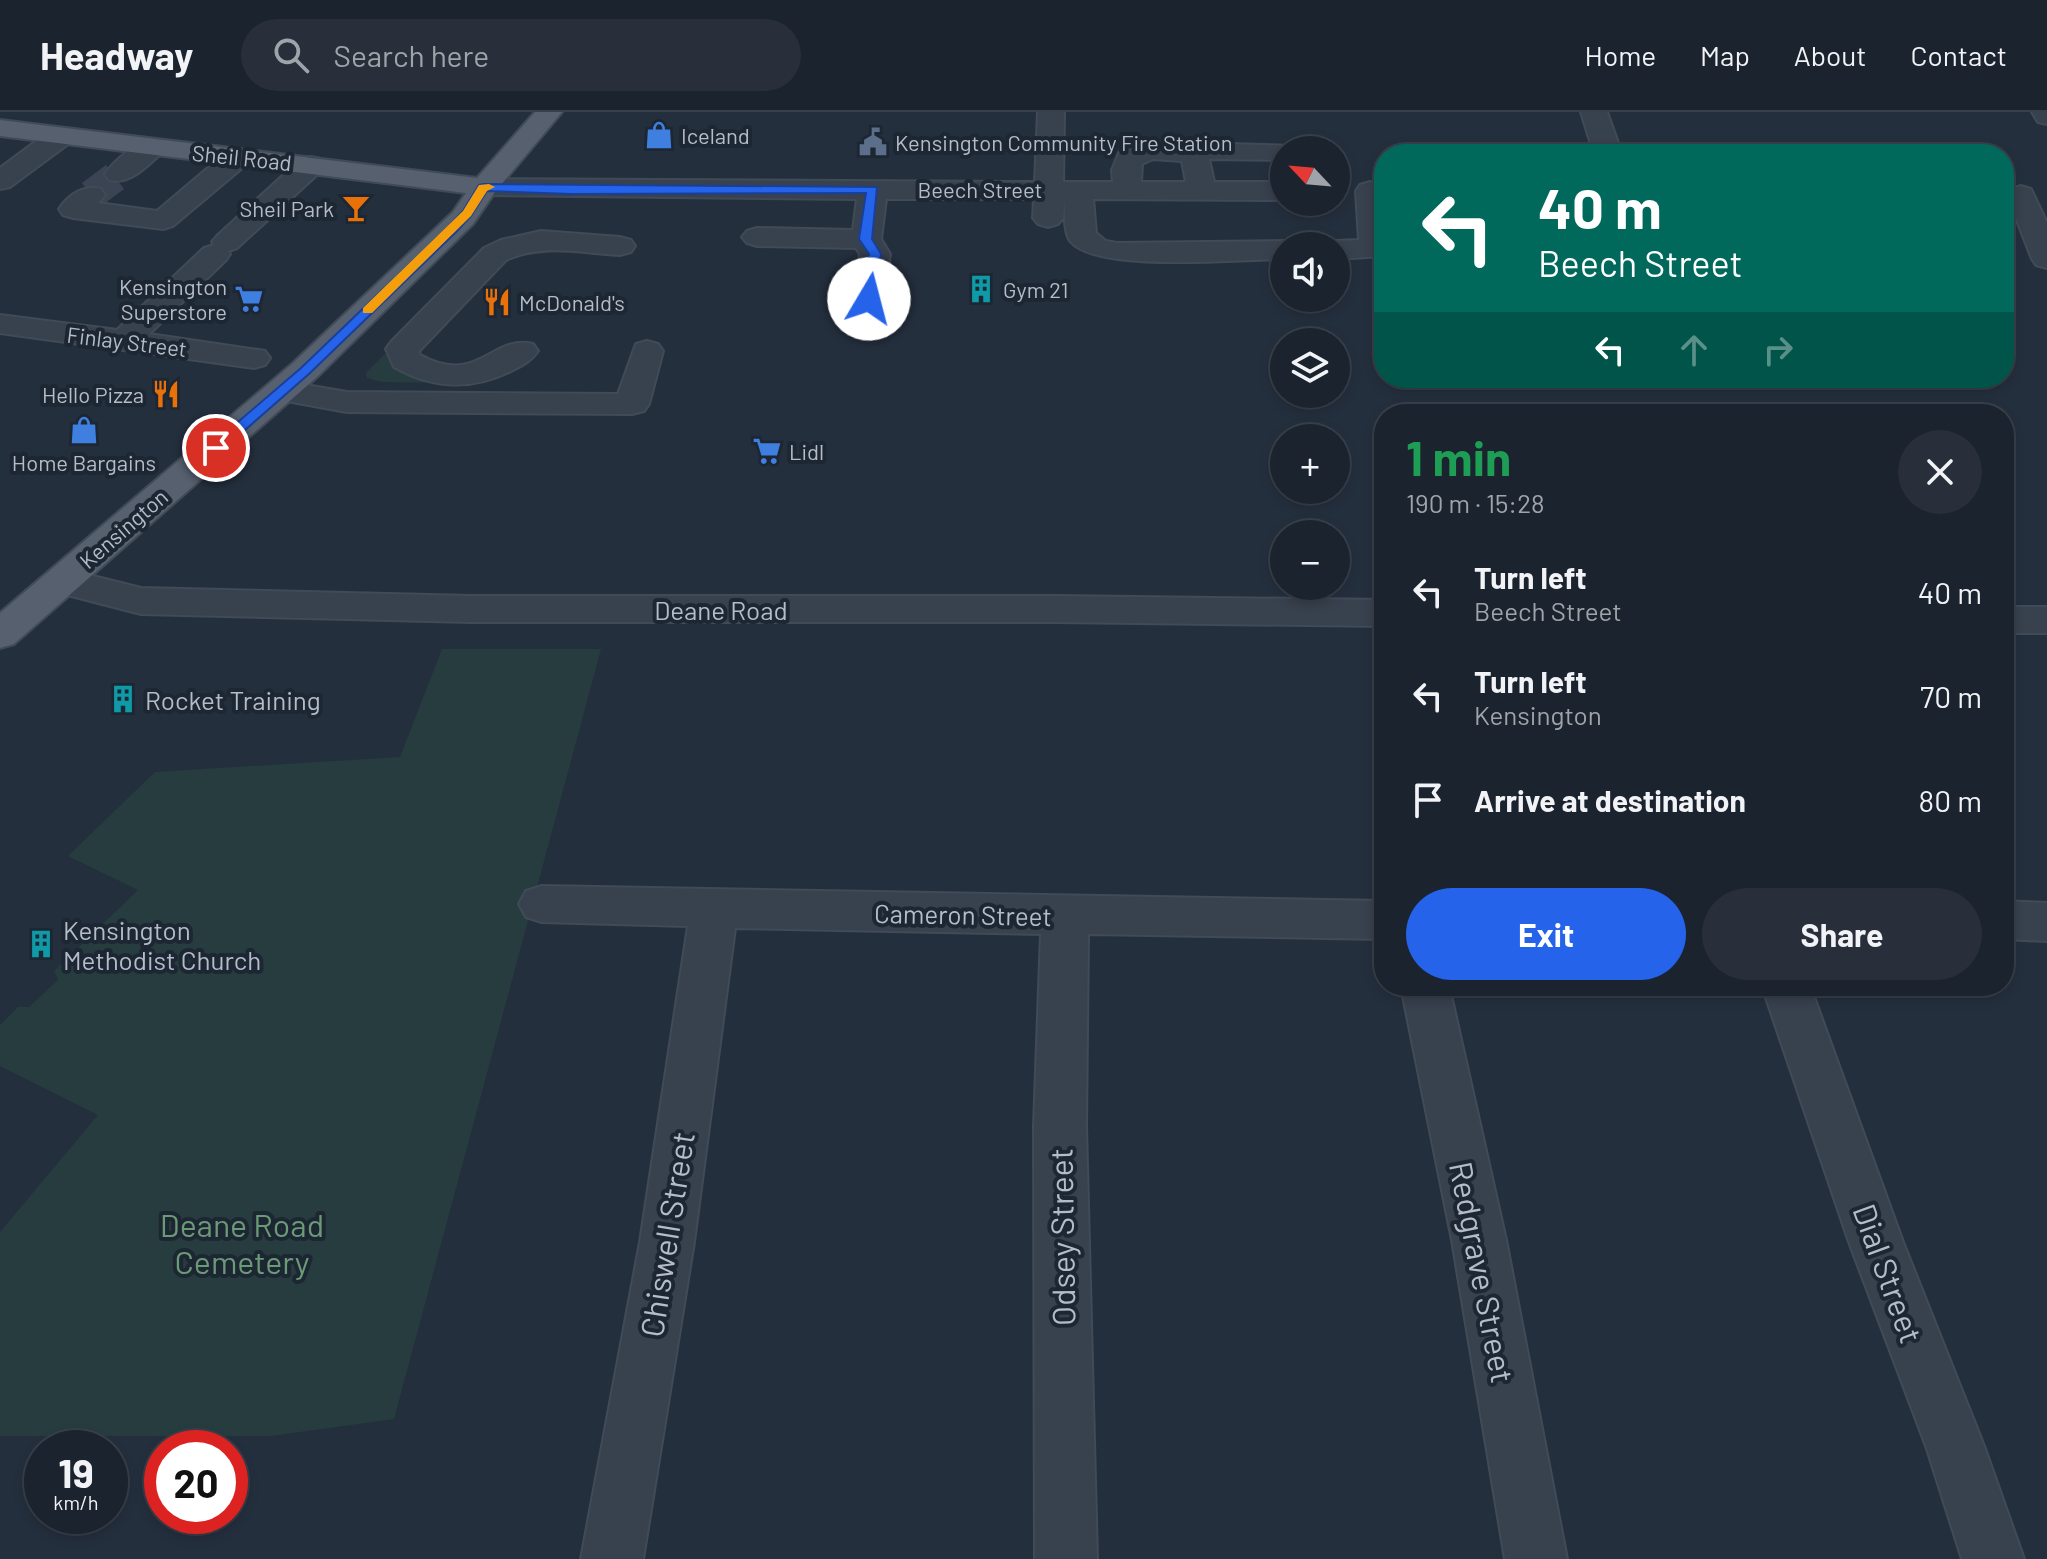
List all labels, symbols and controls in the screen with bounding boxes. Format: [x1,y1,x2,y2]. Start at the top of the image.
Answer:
search box [241,19,801,91]
text: Headway [40,32,193,78]
icon: search [269,33,313,77]
text: Search here [333,37,489,73]
text: Home [1585,38,1656,72]
text: Map [1700,38,1750,72]
text: About [1794,38,1866,72]
text: Contact [1910,38,2007,72]
shop icon: Iceland [644,120,674,150]
place label: Iceland [681,122,750,148]
public building icon: Kensington Community Fire Station [858,127,888,157]
place label: Kensington Community Fire Station [895,129,1233,155]
north arrow [1270,136,1350,216]
map controls [1270,136,1350,600]
street label: Sheil Road [191,139,293,175]
text: 40 m [1538,173,1662,240]
street label: Beech Street [917,176,1043,202]
icon: left [1406,176,1510,280]
bar icon: Sheil Park [341,193,371,223]
place label: Sheil Park [239,195,334,221]
button: sound [1270,232,1350,312]
text: Beech Street [1538,241,1743,284]
position arrow [827,257,911,341]
place label: Kensington Superstore [119,273,227,324]
building icon: Gym 21 [966,274,996,304]
place label: Gym 21 [1003,276,1068,302]
supermarket icon: Kensington Superstore [234,284,264,314]
restaurant icon: McDonald's [482,287,512,317]
place label: McDonald's [519,289,625,315]
street label: Finlay Street [65,321,189,361]
button: layers [1270,328,1350,408]
icon: left [1588,328,1632,372]
icon: ahead [1672,328,1716,372]
icon: right [1756,328,1800,372]
restaurant icon: Hello Pizza [151,379,181,409]
place label: Hello Pizza [42,381,144,407]
pin [182,414,250,482]
shop icon: Home Bargains [69,415,99,445]
button: + [1270,424,1350,504]
icon: arrive [194,426,238,470]
text: 1 min [1406,428,1511,486]
button: close [1898,430,1982,514]
supermarket icon: Lidl [752,436,782,466]
place label: Lidl [789,438,824,464]
place label: Home Bargains [12,449,156,475]
street label: Kensington [74,483,172,573]
text: 190 m · 15:28 [1406,487,1545,518]
button: − [1270,520,1350,600]
text: Turn left [1474,559,1587,595]
icon: left [1406,570,1450,614]
text: 40 m [1918,574,1982,610]
street label: Deane Road [654,594,788,625]
text: Beech Street [1474,595,1622,626]
text: Turn left [1474,663,1587,699]
icon: left [1406,674,1450,718]
text: 70 m [1920,678,1982,714]
building icon: Rocket Training [108,684,138,714]
place label: Rocket Training [145,684,321,715]
text: Kensington [1474,699,1602,730]
icon: arrive [1406,778,1450,822]
text: Arrive at destination [1474,782,1746,818]
text: 80 m [1919,782,1982,818]
button: Exit [1406,888,1686,980]
button: Share [1702,888,1982,980]
street label: Cameron Street [874,897,1052,931]
place label: Kensington Methodist Church [63,914,261,975]
building icon: Kensington Methodist Church [26,929,56,959]
street label: Chiswell Street [631,1129,701,1339]
street label: Odsey Street [1040,1148,1082,1326]
street label: Redgrave Street [1443,1158,1523,1386]
street label: Dial Street [1846,1198,1932,1348]
park label: Deane Road Cemetery [160,1205,324,1280]
speed limit sign: 20 [144,1430,248,1534]
text: 19 [58,1448,94,1496]
text: km/h [53,1490,99,1514]

